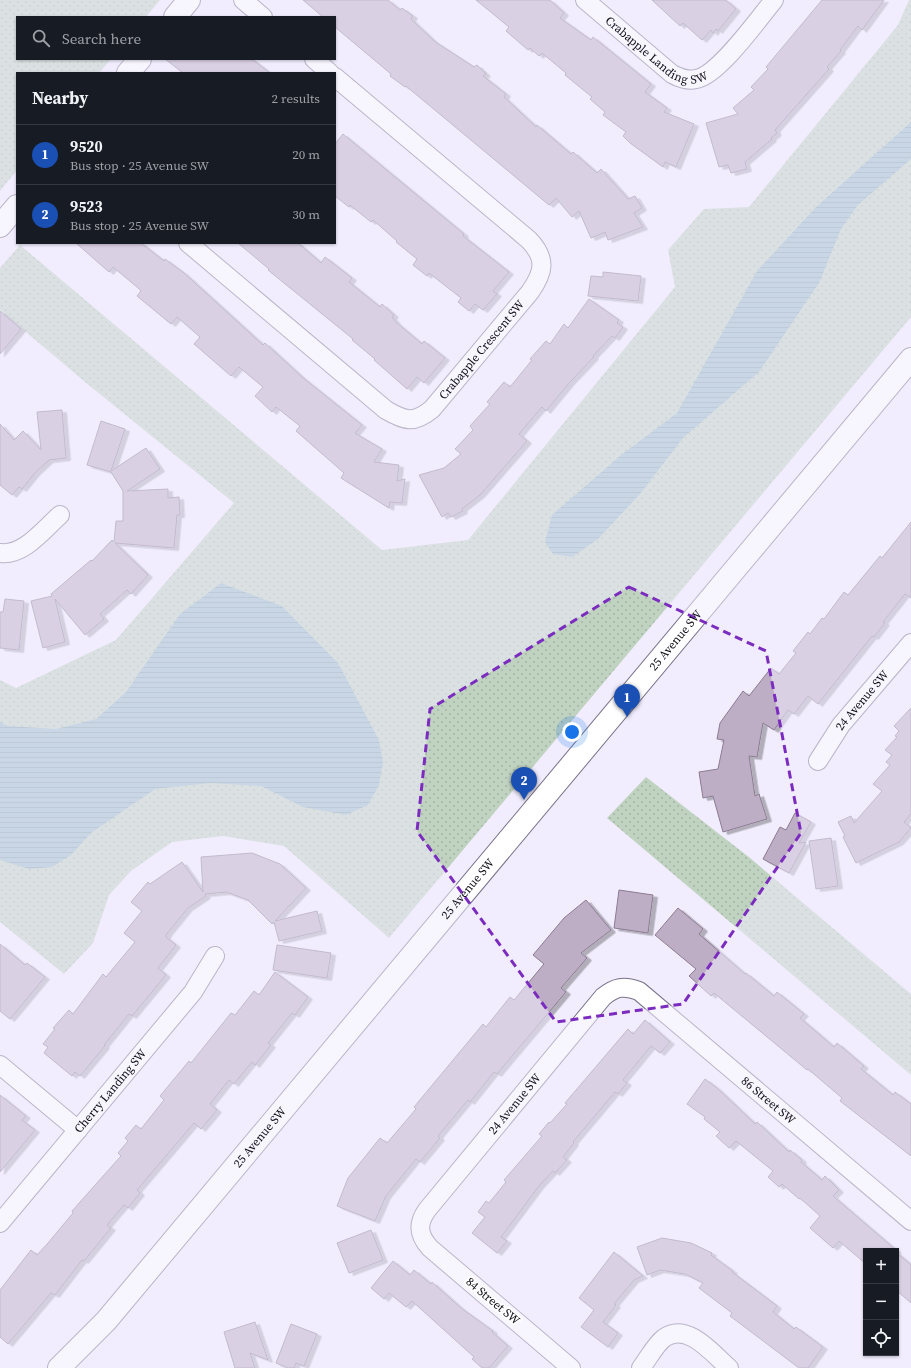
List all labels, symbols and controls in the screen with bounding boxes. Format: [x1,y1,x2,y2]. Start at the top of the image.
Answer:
street label: Crabapple Landing SW [602,13,711,88]
search box [16,16,336,60]
icon: search [30,27,52,49]
text: Search here [62,28,141,49]
text: Nearby [32,86,88,110]
text: 2 results [272,90,320,107]
text: 9520 [70,136,103,157]
text: 1 [41,146,49,163]
text: 20 m [292,146,320,163]
text: Bus stop · 25 Avenue SW [70,157,209,174]
text: 9523 [70,196,103,217]
text: 2 [41,206,49,223]
text: 30 m [292,206,320,223]
text: Bus stop · 25 Avenue SW [70,217,209,234]
street label: Crabapple Crescent SW [435,296,528,403]
street label: 25 Avenue SW [646,606,706,674]
street label: 24 Avenue SW [832,667,892,733]
pin: 1 [614,684,640,717]
your location [562,722,582,742]
pin: 2 [511,767,537,800]
street label: 25 Avenue SW [438,855,498,922]
street label: Cherry Landing SW [71,1045,150,1136]
street label: 24 Avenue SW [485,1070,545,1138]
street label: 86 Street SW [738,1073,799,1128]
street label: 25 Avenue SW [230,1103,290,1171]
map controls [863,1248,899,1356]
button: + [863,1248,899,1284]
street label: 84 Street SW [463,1274,524,1329]
button: − [863,1284,899,1320]
button: locate [863,1320,899,1356]

